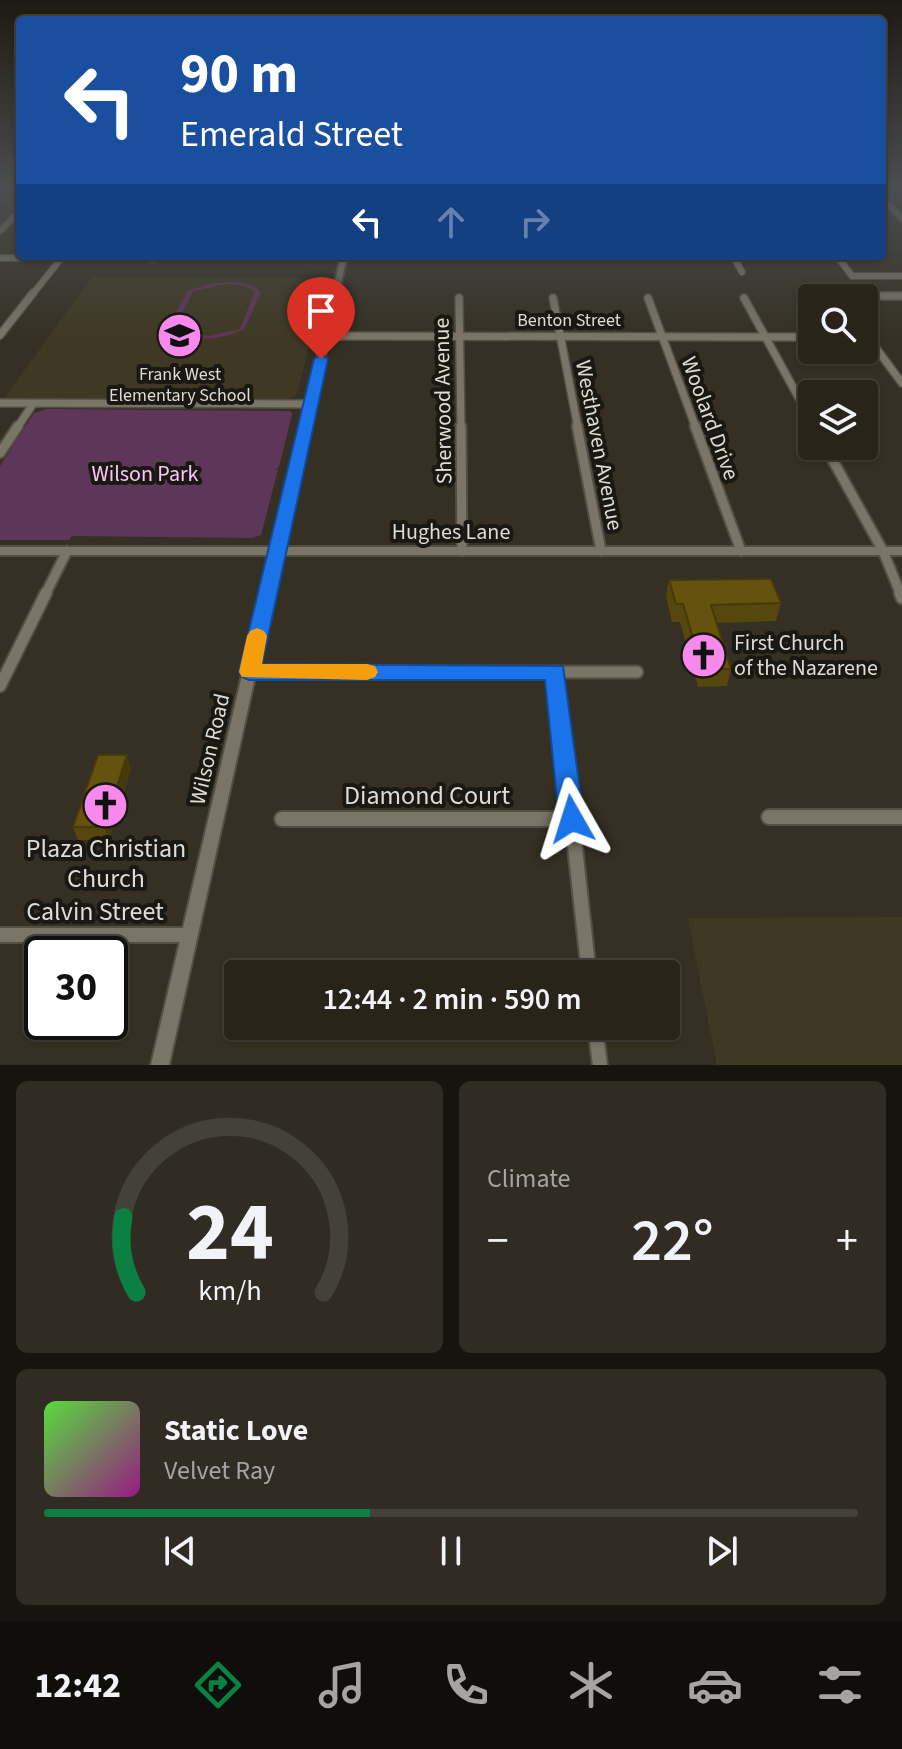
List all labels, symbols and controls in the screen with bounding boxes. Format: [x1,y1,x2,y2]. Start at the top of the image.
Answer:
text: 90 m [180,35,298,114]
icon: left [48,48,152,152]
text: Emerald Street [180,109,403,160]
icon: left [345,200,389,244]
icon: ahead [429,200,473,244]
icon: right [513,200,557,244]
pin [287,277,355,359]
map controls [798,284,878,460]
button: search [798,284,878,364]
icon: arrive [299,289,343,333]
street label: Benton Street [517,308,621,333]
school or university icon: Frank West Elementary School [156,312,204,360]
street label: Sherwood Avenue [426,317,460,485]
street label: Woolard Drive [673,352,747,485]
street label: Westhaven Avenue [567,357,631,533]
place label: Frank West Elementary School [109,362,251,408]
button: layers [798,380,878,460]
park label: Wilson Park [91,458,199,490]
street label: Hughes Lane [392,516,510,548]
place label: First Church of the Nazarene [734,627,878,684]
church icon: First Church of the Nazarene [679,631,727,679]
street label: Wilson Road [182,691,238,808]
street label: Diamond Court [344,777,510,814]
position arrow [530,777,614,861]
church icon: Plaza Christian Church [82,781,130,829]
place label: Plaza Christian Church [26,830,186,897]
street label: Calvin Street [26,893,164,930]
speed limit sign: 30 [24,936,128,1040]
text: 12:44 · 2 min · 590 m [322,978,582,1021]
text: Climate [487,1160,571,1197]
text: 24 [186,1174,273,1292]
text: 22° [631,1199,714,1284]
text: − [487,1210,509,1273]
text: + [836,1210,858,1273]
text: km/h [198,1271,261,1311]
text: Static Love [164,1409,308,1452]
text: Velvet Ray [164,1452,275,1489]
icon: previous [158,1529,202,1573]
icon: pause [429,1529,473,1573]
icon: next [700,1529,744,1573]
icon: directions [190,1657,246,1713]
icon: music [314,1657,370,1713]
icon: phone [438,1657,494,1713]
icon: climate [563,1657,619,1713]
icon: car [687,1657,743,1713]
icon: filters [812,1657,868,1713]
text: 12:42 [34,1660,121,1711]

